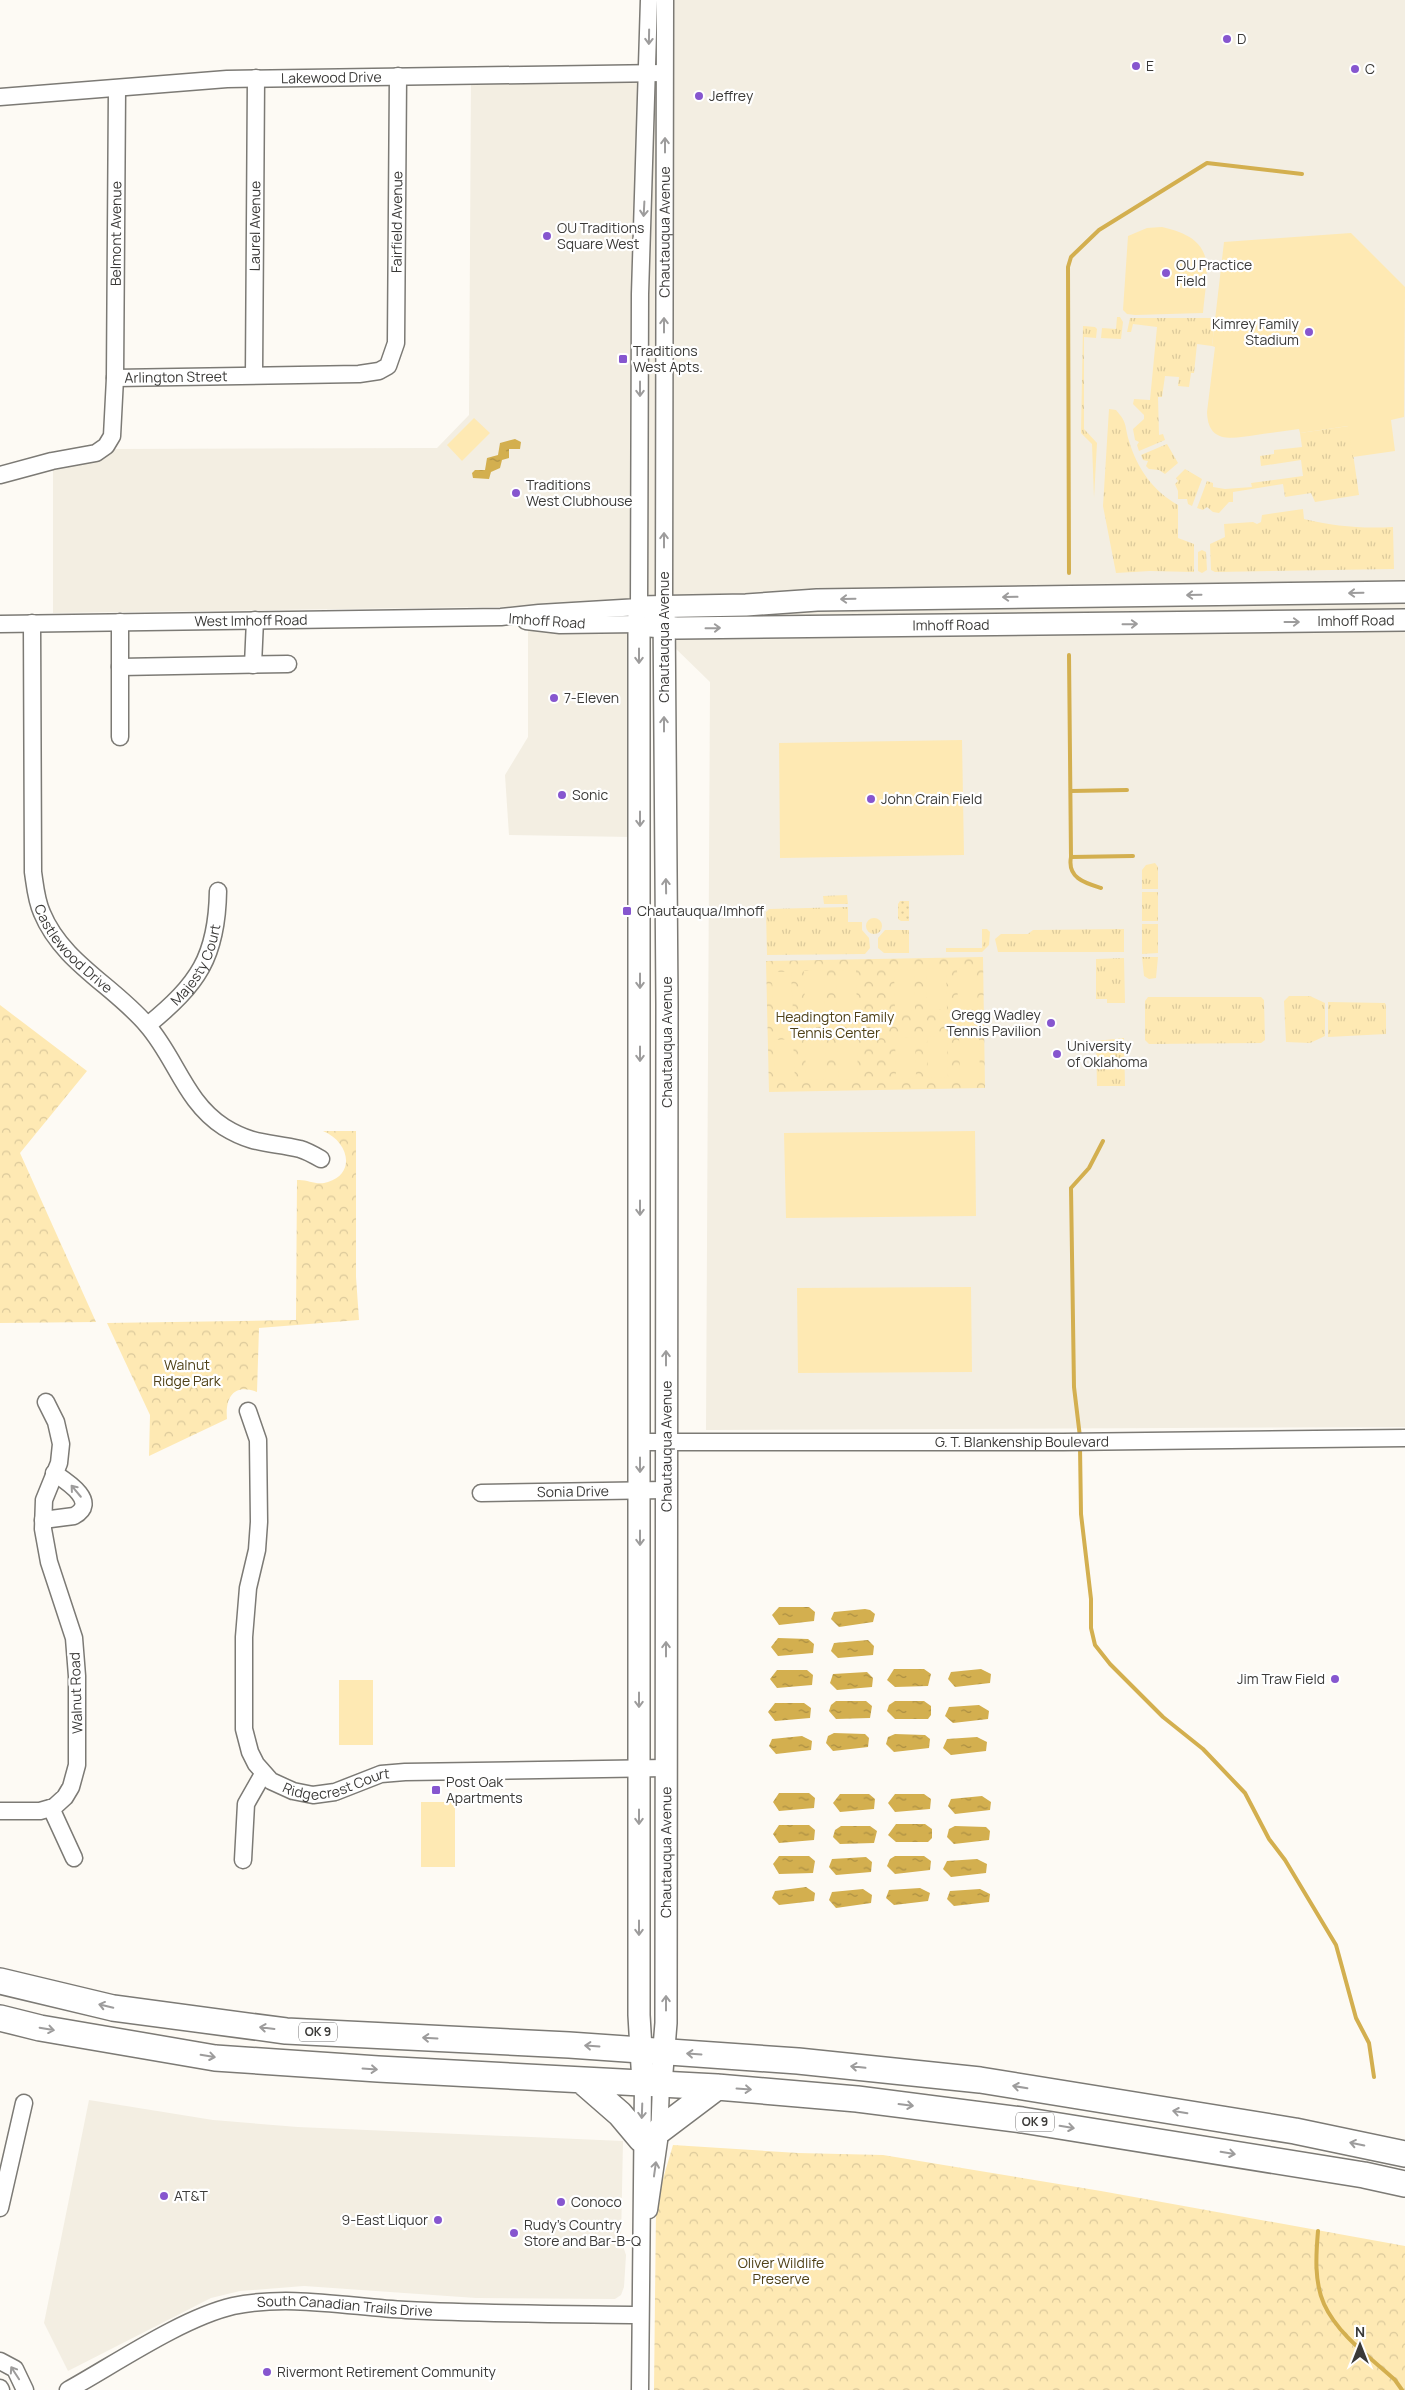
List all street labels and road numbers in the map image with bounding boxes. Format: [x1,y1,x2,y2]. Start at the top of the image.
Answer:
street label: Lakewood Drive [281,67,382,87]
street label: Chautauqua Avenue [655,166,674,298]
street label: Fairfield Avenue [387,171,406,273]
street label: Belmont Avenue [106,181,125,286]
street label: Laurel Avenue [245,181,264,271]
street label: Arlington Street [124,366,228,387]
street label: Chautauqua Avenue [654,571,673,703]
street label: Imhoff Road [508,608,586,633]
street label: West Imhoff Road [194,610,308,630]
street label: Imhoff Road [1317,610,1395,630]
street label: Imhoff Road [912,615,990,634]
street label: Castlewood Drive [30,901,117,997]
street label: Majesty Court [166,922,224,1009]
street label: Chautauqua Avenue [657,976,676,1108]
street label: Chautauqua Avenue [657,1380,676,1512]
street label: G. T. Blankenship Boulevard [935,1431,1109,1451]
street label: Sonia Drive [537,1481,609,1501]
street label: Walnut Road [65,1652,86,1734]
street label: Ridgecrest Court [280,1763,391,1804]
street label: Chautauqua Avenue [656,1786,675,1918]
road number: OK 9 [299,2022,337,2041]
road number: OK 9 [1016,2112,1054,2132]
street label: South Canadian Trails Drive [256,2291,433,2320]

